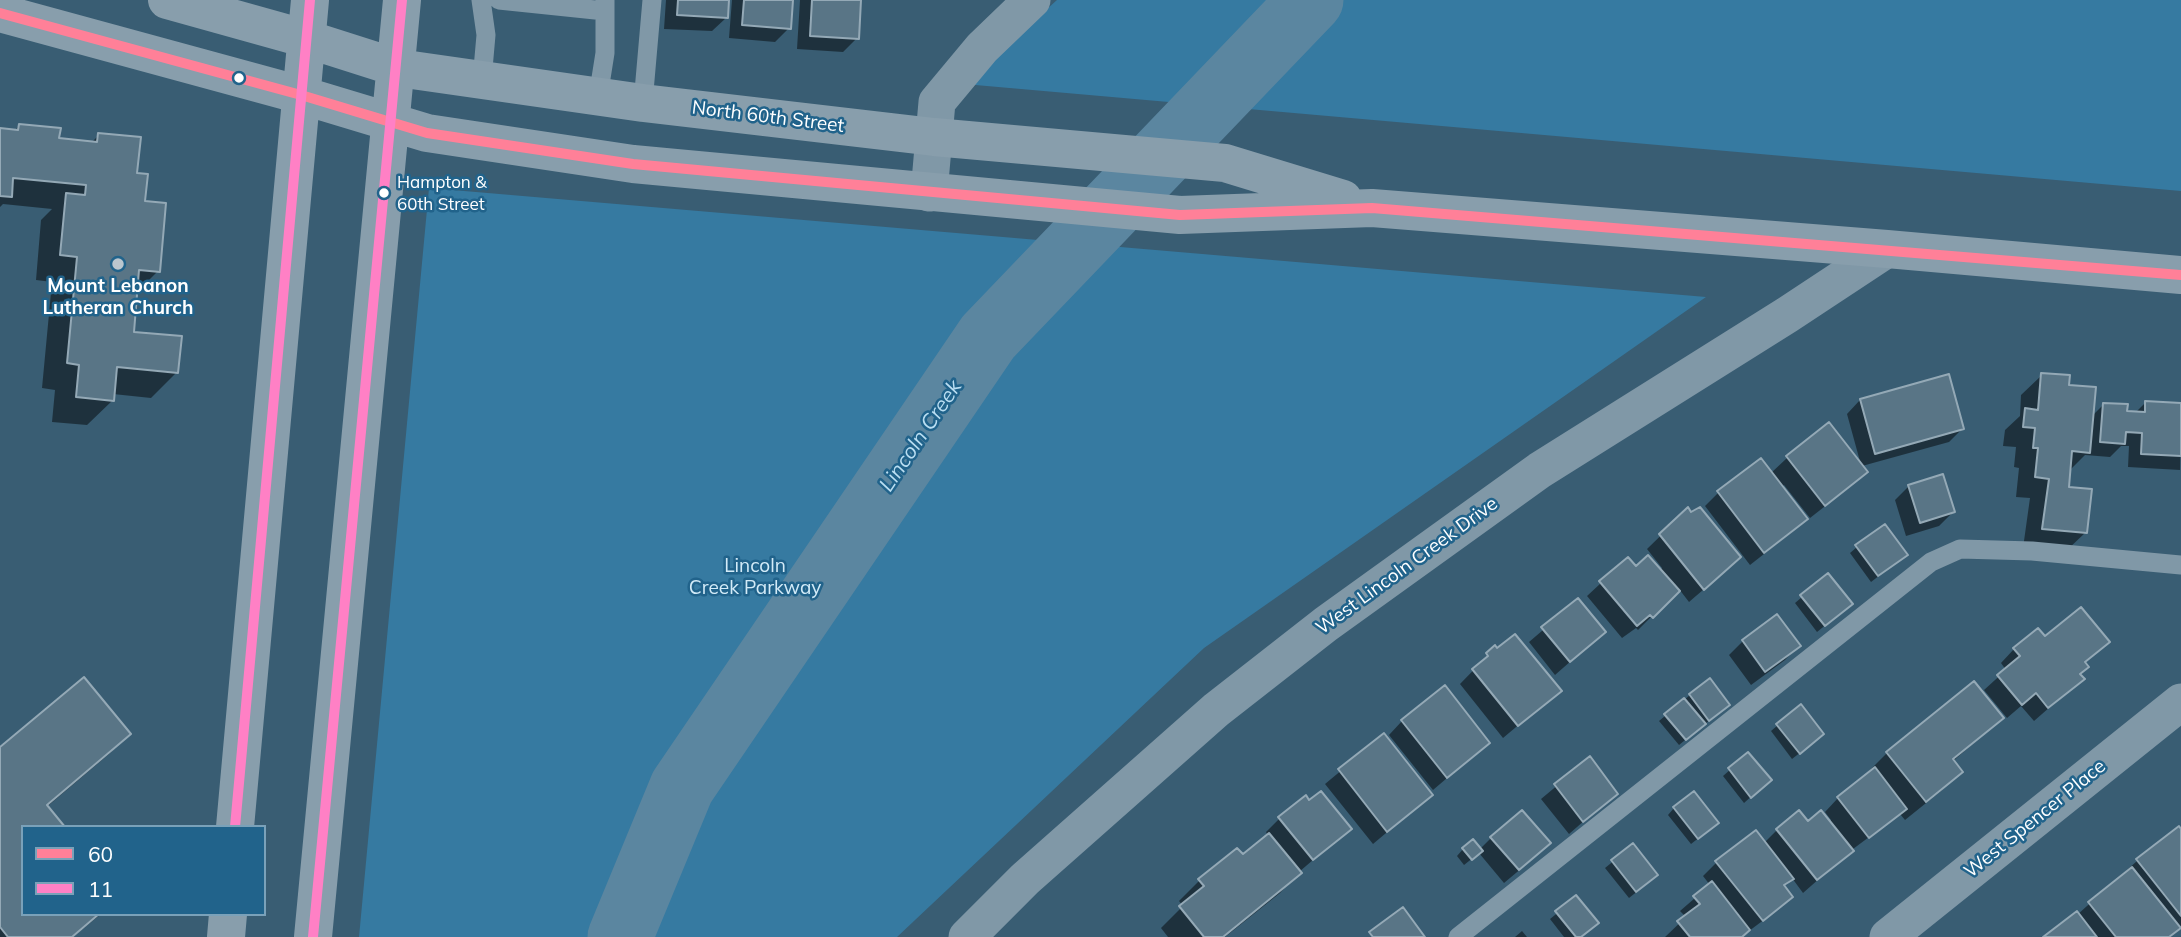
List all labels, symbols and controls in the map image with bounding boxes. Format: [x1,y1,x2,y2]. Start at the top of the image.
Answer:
unlabelled marker [232,71,246,85]
street label: North 60th Street [691,96,845,138]
place label: Hampton & 60th Street [397,173,487,213]
marker: Hampton & 60th Street [377,186,391,200]
marker: Mount Lebanon Lutheran Church [110,256,126,272]
place label: Mount Lebanon Lutheran Church [43,275,193,319]
water label: Lincoln Creek [874,375,968,497]
street label: West Lincoln Creek Drive [1312,492,1502,640]
park label: Lincoln Creek Parkway [689,555,821,599]
street label: West Spencer Place [1960,755,2110,883]
legend [21,825,266,916]
text: 60 [88,841,113,867]
text: 11 [88,876,113,902]

